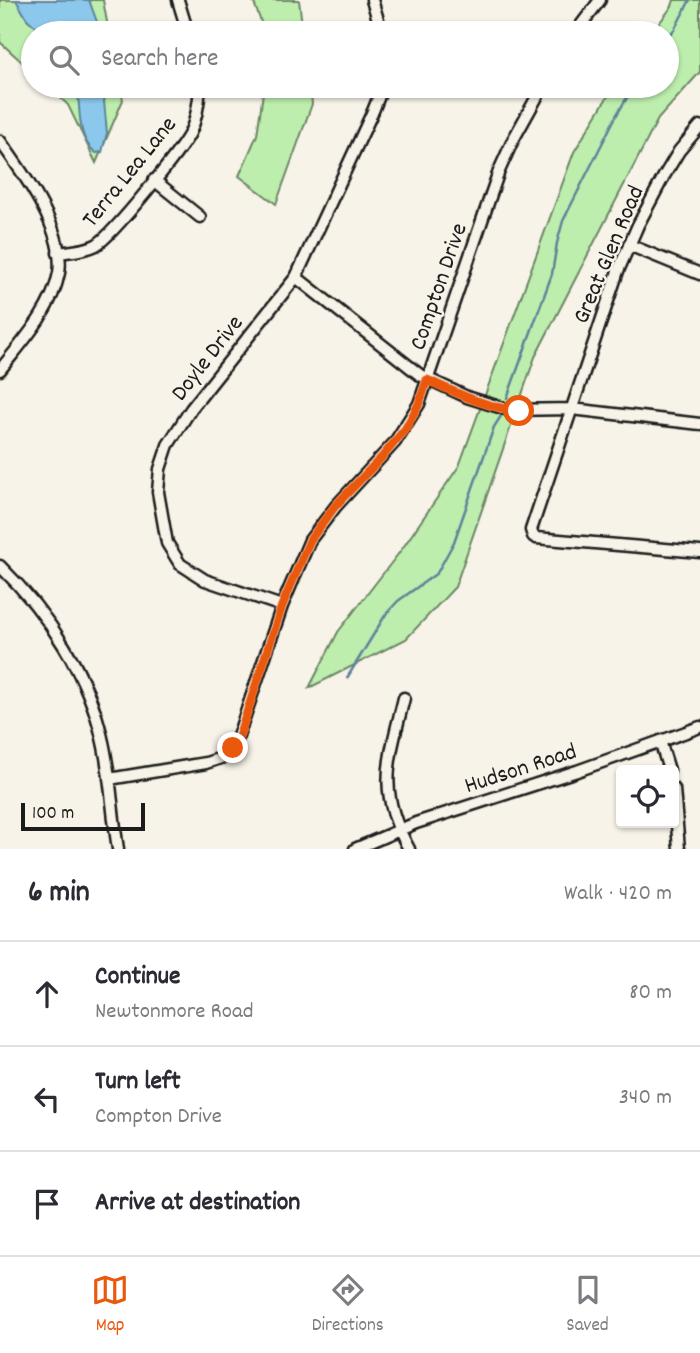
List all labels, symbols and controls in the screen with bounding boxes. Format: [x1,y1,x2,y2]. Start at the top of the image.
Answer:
search box [21,21,679,98]
icon: search [45,41,83,79]
text: Search here [101,41,219,78]
street label: Terra Lea Lane [75,110,186,236]
street label: Great Glen Road [565,181,654,330]
street label: Compton Drive [402,219,477,355]
street label: Doyle Drive [164,309,253,409]
route start [503,395,534,426]
route end [217,732,248,763]
street label: Hudson Road [460,736,581,804]
map controls [616,765,679,828]
button: locate [616,765,679,828]
scale bar [21,800,145,832]
text: 100 m [32,801,74,828]
text: 6 min [28,873,90,916]
text: Walk · 420 m [564,878,672,911]
text: Continue [95,959,180,996]
icon: ahead [28,975,66,1013]
text: 80 m [629,977,672,1010]
text: Newtonmore Road [95,996,254,1029]
text: Turn left [95,1064,181,1101]
icon: left [28,1080,66,1118]
text: 340 m [619,1082,672,1115]
text: Compton Drive [95,1101,222,1134]
icon: arrive [28,1185,66,1223]
text: Arrive at destination [95,1185,300,1222]
tab: Map [91,1271,129,1340]
tab: Directions [312,1271,384,1340]
tab: Saved [566,1271,609,1340]

